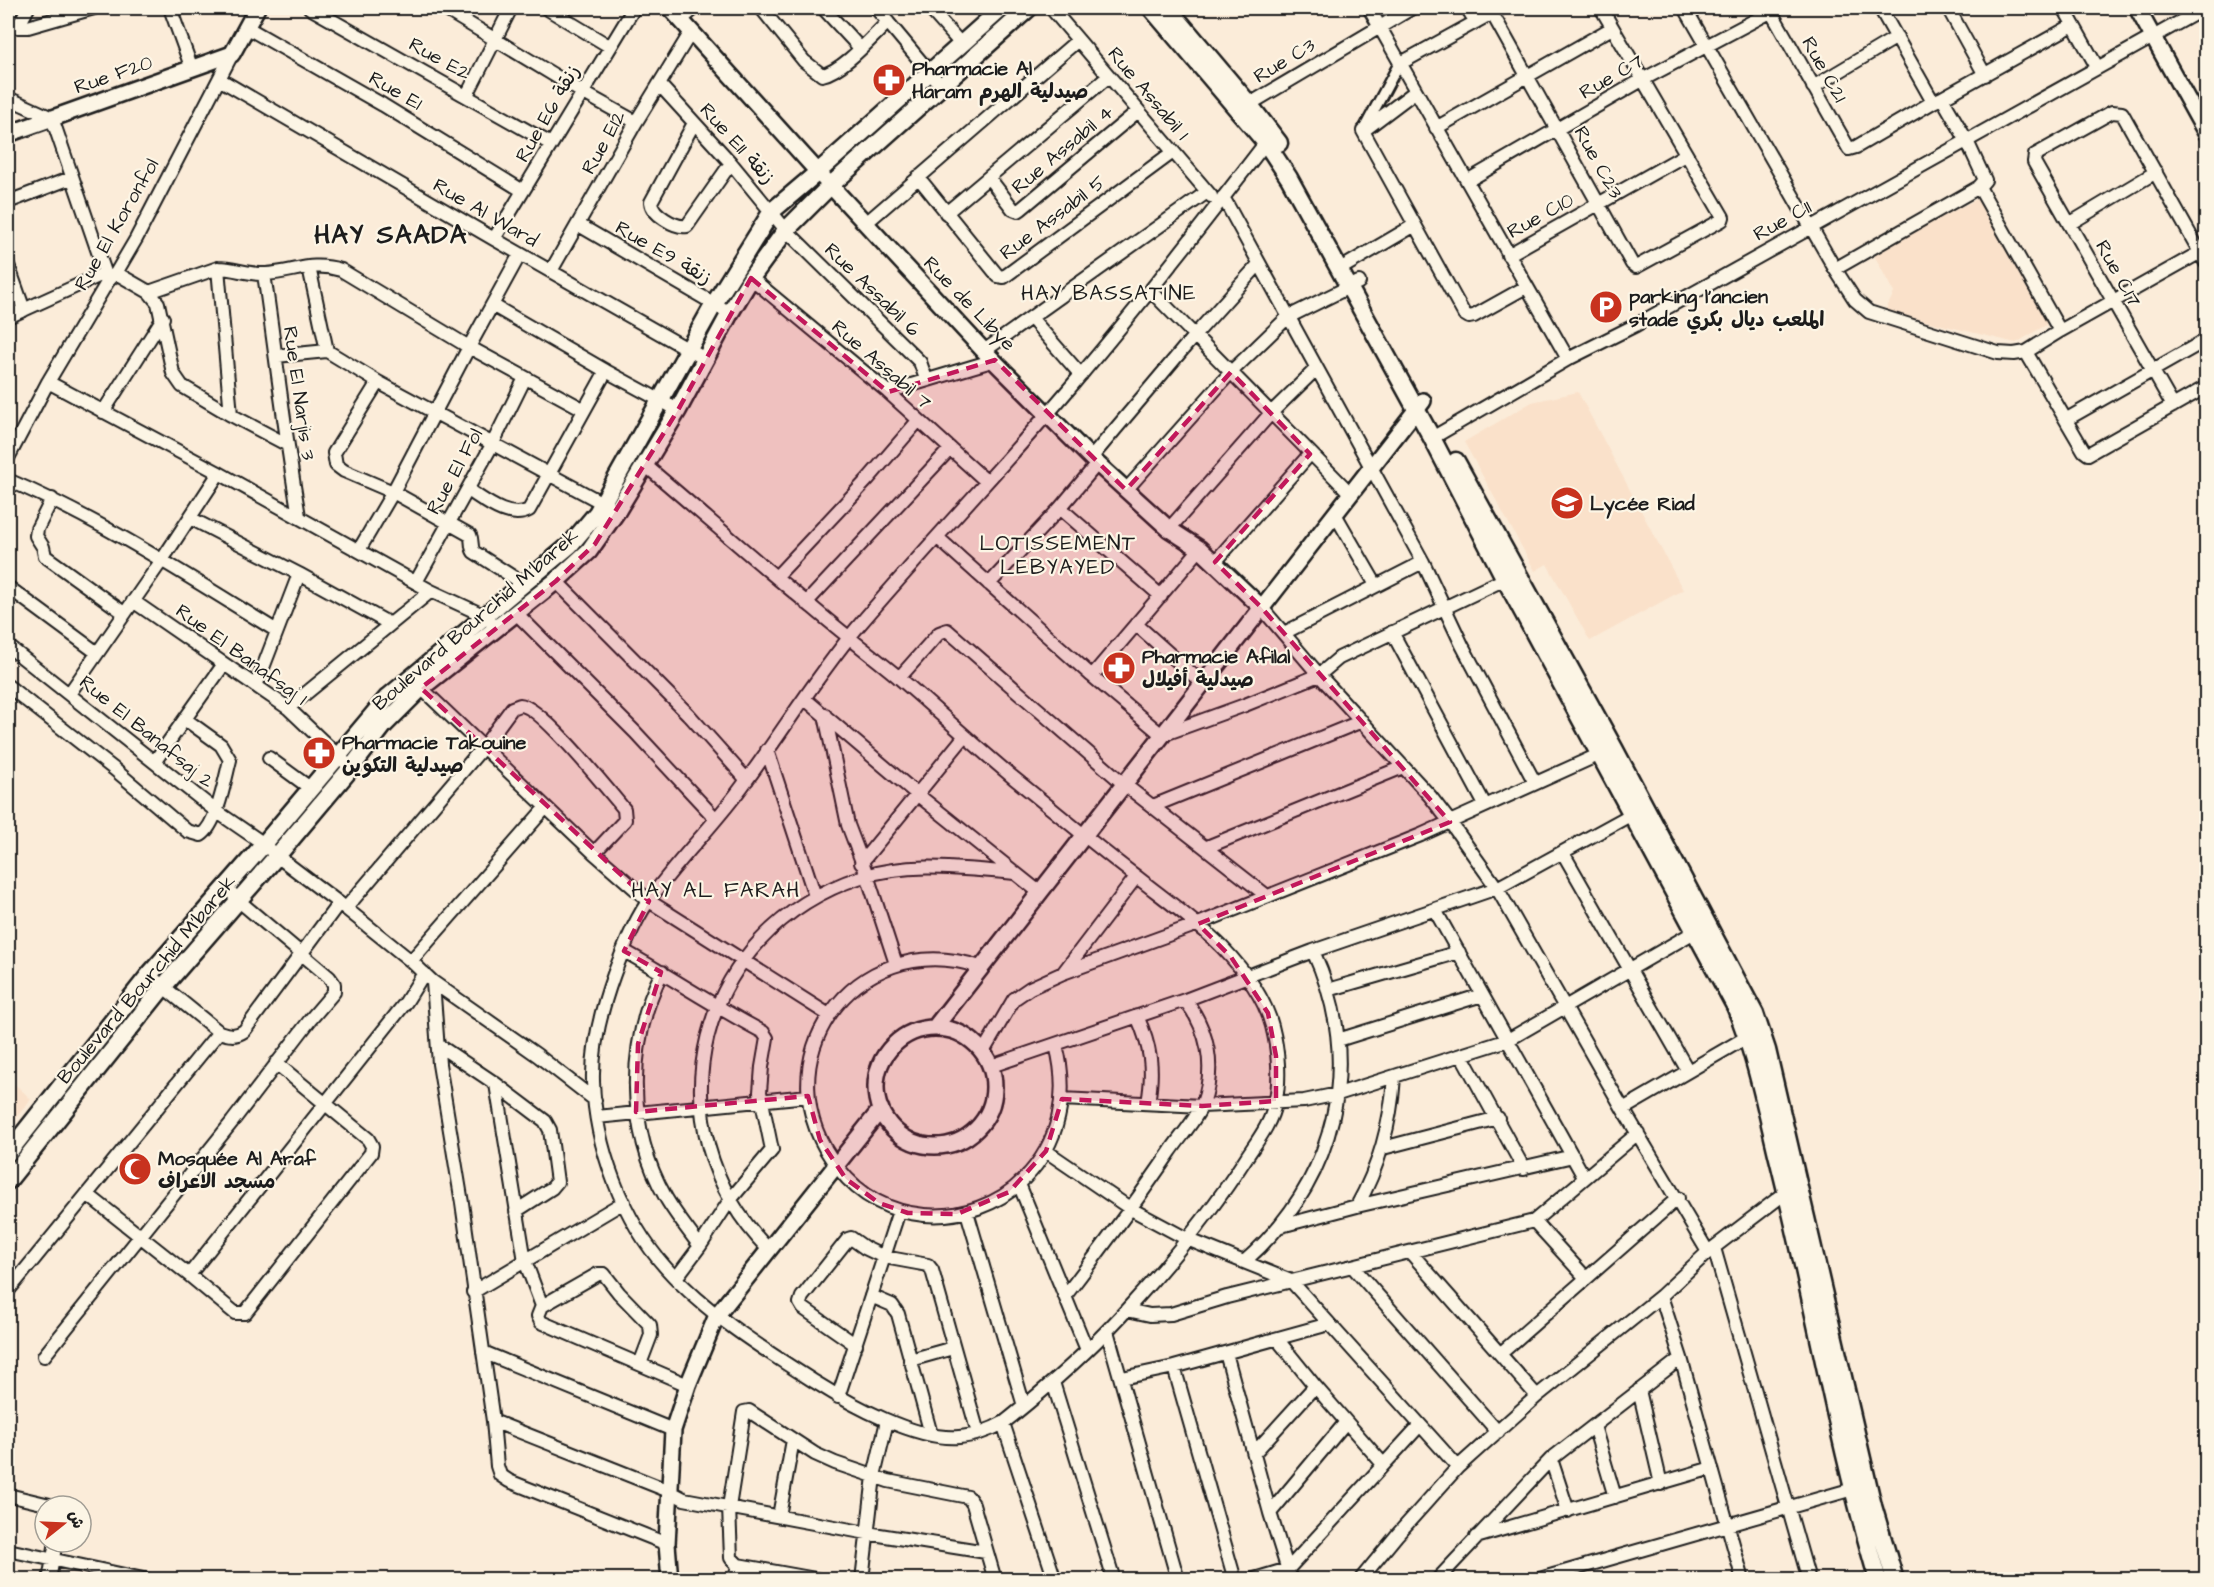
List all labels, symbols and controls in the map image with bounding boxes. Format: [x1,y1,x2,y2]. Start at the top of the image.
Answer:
street label: Rue E2 [404,31,476,88]
street label: Rue C3 [1248,31,1321,90]
street label: Rue C21 [1795,31,1854,108]
street label: Rue Assabil 1 [1101,41,1196,147]
street label: Rue C7 [1574,47,1649,106]
street label: Rue F20 [70,48,157,101]
place label: Pharmacie Al Haram صيدلية الهرم [912,55,1088,106]
street label: Rue E6 زنقة [509,60,587,167]
pharmacy icon: Pharmacie Al Haram صيدلية الهرم [871,62,907,98]
street label: Rue E1 [364,64,428,118]
street label: Rue E11 زنقة [693,97,781,191]
street label: Rue Assabil 4 [1006,99,1120,201]
street label: Rue E12 [575,105,633,179]
street label: Rue C23 [1567,121,1630,204]
street label: Rue El Koronfol [68,153,166,296]
street label: Rue Assabil 5 [994,169,1111,267]
street label: Rue Al Ward [428,171,543,254]
street label: Rue C10 [1502,186,1579,246]
street label: Rue C11 [1748,193,1817,248]
street label: Rue E9 زنقة [610,214,717,292]
district label: HAY SAADA [314,217,468,253]
street label: Rue C17 [2088,235,2148,312]
street label: Rue Assabil 6 [818,236,927,343]
street label: Rue de Libye [916,250,1022,358]
district label: HAY BASSATINE [1021,279,1197,308]
place label: parking l'ancien stade الملعب ديال بكري [1629,283,1824,335]
parking icon: parking l'ancien stade الملعب ديال بكري [1588,289,1624,325]
street label: Rue Assabil 7 [825,314,937,416]
street label: Rue El Narjis 3 [276,324,322,462]
street label: Rue El Fol [420,423,490,520]
school or university icon: Lycée Riad [1549,485,1585,521]
place label: Lycée Riad [1590,490,1696,519]
street label: Boulevard Bourchid M'barek [366,522,585,717]
district label: LOTISSEMENT LEBYAYED [980,529,1136,582]
street label: Rue El Banafsaj 1 [170,597,314,713]
place label: Pharmacie Afilal صيدلية أفيلال [1142,643,1290,694]
pharmacy icon: Pharmacie Afilal صيدلية أفيلال [1101,650,1137,686]
street label: Rue El Banafsaj 2 [73,669,220,795]
place label: Pharmacie Takouine صيدلية التكوين [342,729,526,780]
pharmacy icon: Pharmacie Takouine صيدلية التكوين [301,735,337,771]
street label: Boulevard Bourchid M'barek [51,869,243,1090]
district label: HAY AL FARAH [631,876,801,905]
place label: Mosquée Al Araf مسجد الاعراف [158,1145,317,1196]
mosque icon: Mosquée Al Araf مسجد الاعراف [117,1151,153,1187]
north arrow [33,1494,93,1554]
text: ش [63,1508,89,1531]

